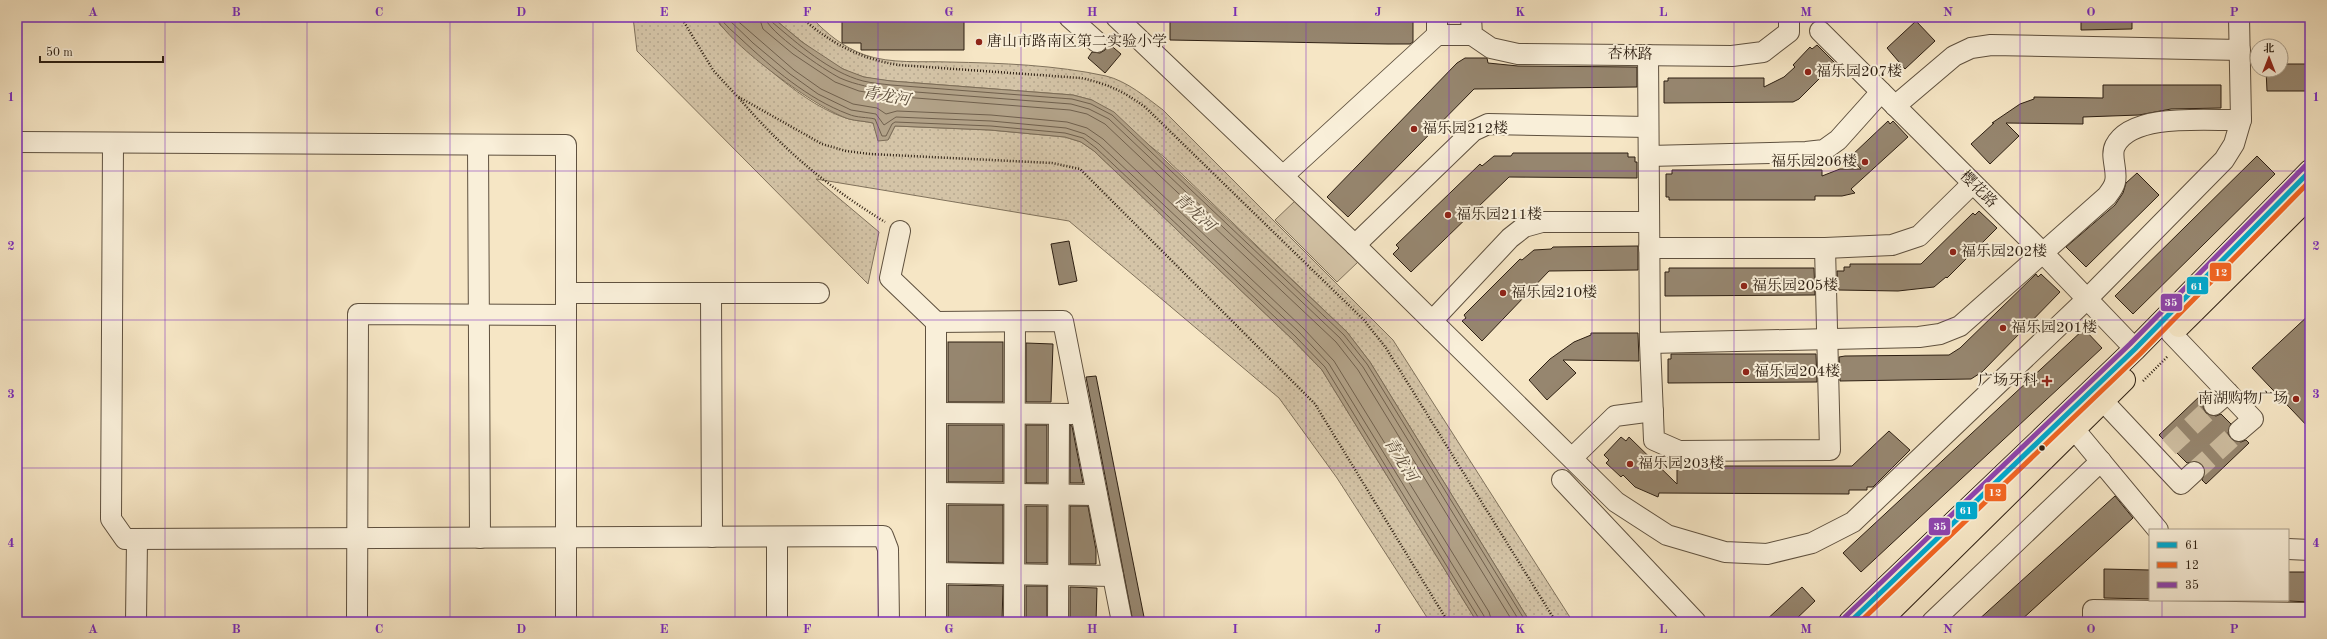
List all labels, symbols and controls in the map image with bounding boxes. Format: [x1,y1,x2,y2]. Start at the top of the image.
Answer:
text: A [88,6,98,19]
text: B [231,6,241,19]
text: C [375,6,383,19]
text: D [516,6,526,19]
text: E [660,6,669,19]
text: F [803,6,812,19]
text: G [944,6,954,19]
text: H [1087,6,1098,19]
text: I [1232,6,1238,19]
text: J [1374,6,1382,19]
text: K [1515,6,1525,19]
text: L [1659,6,1668,19]
text: M [1800,6,1812,19]
text: N [1943,6,1953,19]
text: O [2086,6,2096,19]
text: P [2229,6,2239,19]
place label: 唐山市路南区第二实验小学 [987,33,1167,50]
marker: 唐山市路南区第二实验小学 [974,37,984,47]
scale bar [40,38,163,64]
north arrow [2249,38,2289,78]
text: 北 [2264,43,2275,55]
street label: 杏林路 [1607,45,1653,63]
text: 50 m [46,46,73,59]
place label: 福乐园207楼 [1816,63,1902,80]
marker: 福乐园207楼 [1803,67,1813,77]
water label: 青龙河 [861,83,914,110]
text: 1 [7,91,15,104]
text: 1 [2312,91,2320,104]
place label: 福乐园212楼 [1422,120,1508,137]
marker: 福乐园212楼 [1409,124,1419,134]
place label: 福乐园206楼 [1771,153,1857,170]
marker: 福乐园206楼 [1860,157,1870,167]
street label: 樱花路 [1957,167,2001,211]
water label: 青龙河 [1171,190,1221,237]
place label: 福乐园211楼 [1456,206,1542,223]
marker: 福乐园211楼 [1443,210,1453,220]
text: 2 [7,240,15,253]
text: 2 [2312,240,2320,253]
place label: 福乐园202楼 [1961,243,2047,260]
marker: 福乐园202楼 [1948,247,1958,257]
line badge: 12 [2209,262,2232,282]
text: 12 [2215,268,2227,279]
line badge: 61 [2186,276,2209,295]
place label: 福乐园205楼 [1752,277,1838,294]
marker: 福乐园205楼 [1739,281,1749,291]
text: 61 [2191,282,2203,293]
place label: 福乐园210楼 [1511,284,1597,301]
marker: 福乐园210楼 [1498,288,1508,298]
line badge: 35 [2160,293,2183,312]
text: 35 [2165,298,2177,309]
place label: 福乐园201楼 [2011,319,2097,336]
marker: 福乐园201楼 [1998,323,2008,333]
place label: 福乐园204楼 [1754,363,1840,380]
marker: 福乐园204楼 [1741,367,1751,377]
place label: 广场牙科 [1978,372,2038,389]
marker: 广场牙科 [2041,375,2053,387]
text: 3 [7,388,15,401]
text: 3 [2312,388,2320,401]
place label: 南湖购物广场 [2198,390,2288,407]
marker: 南湖购物广场 [2291,394,2301,404]
water label: 青龙河 [1380,434,1423,487]
unlabelled marker [2037,443,2047,453]
place label: 福乐园203楼 [1638,455,1724,472]
marker: 福乐园203楼 [1625,459,1635,469]
line badge: 12 [1984,483,2007,502]
text: 12 [1989,488,2001,499]
line badge: 61 [1955,501,1978,520]
text: 61 [1960,506,1972,517]
line badge: 35 [1928,517,1951,536]
text: 35 [1934,522,1946,533]
legend [2149,529,2289,601]
text: 4 [7,537,15,550]
text: 4 [2312,537,2320,550]
text: 61 [2185,540,2199,552]
text: 12 [2185,560,2199,572]
text: 35 [2185,579,2199,592]
text: A [88,623,98,636]
text: B [231,623,241,636]
text: C [375,623,383,636]
text: D [516,623,526,636]
text: E [660,623,669,636]
text: F [803,623,812,636]
text: G [944,623,954,636]
text: H [1087,623,1098,636]
text: I [1232,623,1238,636]
text: J [1374,623,1382,636]
text: K [1515,623,1525,636]
text: L [1659,623,1668,636]
text: M [1800,623,1812,636]
text: N [1943,623,1953,636]
text: O [2086,623,2096,636]
text: P [2229,623,2239,636]

